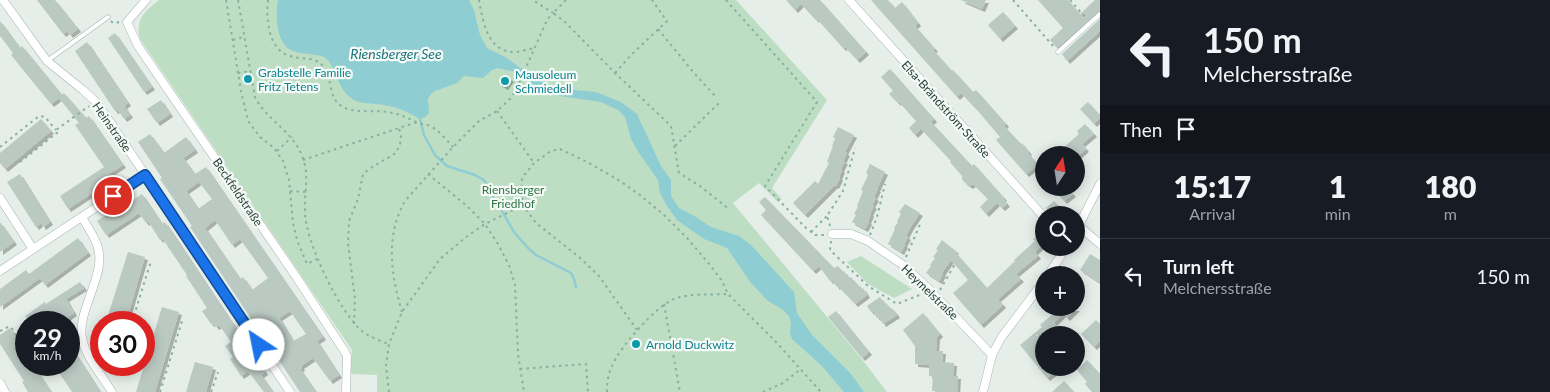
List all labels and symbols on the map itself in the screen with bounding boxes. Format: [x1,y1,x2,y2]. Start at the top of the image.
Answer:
water label: Riensberger See [350,45,442,62]
street label: Elsa-Brändström-Straße [898,57,994,161]
place label: Grabstelle Familie Fritz Tetens [258,65,351,94]
place label: Mausoleum Schmiedell [515,67,576,96]
marker: Grabstelle Familie Fritz Tetens [242,73,254,85]
marker: Mausoleum Schmiedell [499,75,511,87]
street label: Heinstraße [89,99,135,155]
north arrow [1035,146,1085,196]
street label: Beckfeldstraße [210,155,266,229]
pin [92,175,134,217]
park label: Riensberger Friedhof [482,182,545,211]
street label: Heymelstraße [898,261,962,323]
speed limit sign: 30 [90,311,155,376]
position arrow [232,318,284,370]
place label: Arnold Duckwitz [646,337,735,352]
marker: Arnold Duckwitz [630,338,642,350]

